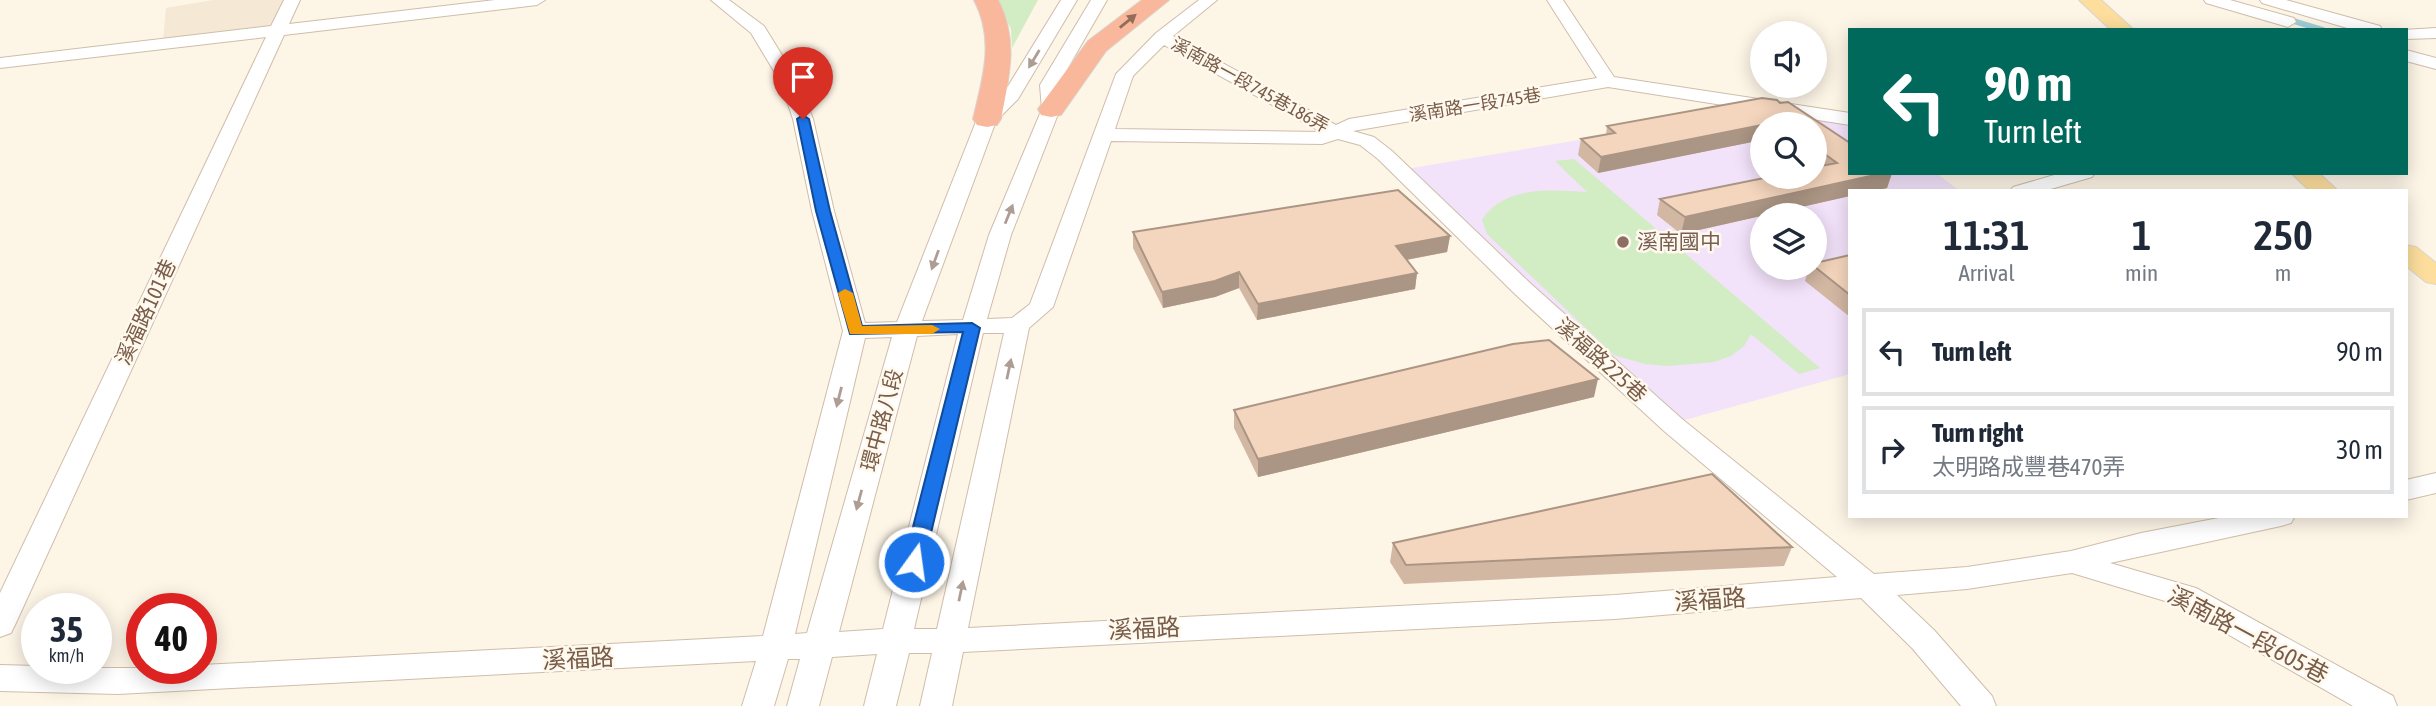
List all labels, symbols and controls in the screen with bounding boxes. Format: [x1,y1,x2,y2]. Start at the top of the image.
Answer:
one-way arrow [1119,14,1136,29]
map controls [1750,21,1827,280]
button: sound [1750,21,1827,98]
street label: 溪南路一段745巷186弄 [1168,33,1333,137]
pin [773,47,833,119]
one-way arrow [1027,49,1040,68]
text: 90 m [1984,55,2072,111]
icon: left [1869,56,1960,147]
icon: arrive [784,58,822,96]
street label: 溪南路一段745巷 [1407,84,1542,125]
button: search [1750,112,1827,189]
text: Turn left [1984,113,2082,150]
one-way arrow [1003,203,1014,224]
button: layers [1750,203,1827,280]
text: 11:31 [1943,211,2030,259]
text: 1 [2132,211,2151,259]
text: 250 [2253,211,2313,259]
place label: 溪南國中 [1637,229,1721,253]
marker: 溪南國中 [1615,234,1631,250]
one-way arrow [929,250,940,271]
street label: 溪福路101巷 [110,255,180,368]
text: Arrival [1958,260,2015,286]
text: min [2125,260,2158,286]
text: m [2275,260,2291,286]
street label: 溪福路225巷 [1551,312,1652,406]
icon: left [1873,333,1911,371]
text: Turn left [1932,337,2012,367]
text: 90 m [2336,337,2383,367]
one-way arrow [1003,358,1014,380]
street label: 環中路八段 [856,366,906,474]
one-way arrow [833,386,844,408]
text: Turn right [1932,418,2023,448]
icon: right [1873,431,1911,469]
text: 30 m [2336,435,2383,465]
text: 太明路成豐巷470弄 [1932,454,2125,480]
one-way arrow [854,490,864,511]
position arrow [877,525,951,599]
one-way arrow [955,580,966,602]
street label: 溪南路一段605巷 [2163,581,2333,688]
street label: 溪福路 [1673,584,1747,615]
speed limit sign: 40 [126,593,217,684]
text: 35 [50,609,83,649]
street label: 溪福路 [1107,613,1181,644]
street label: 溪福路 [541,643,615,674]
text: km/h [49,645,84,666]

